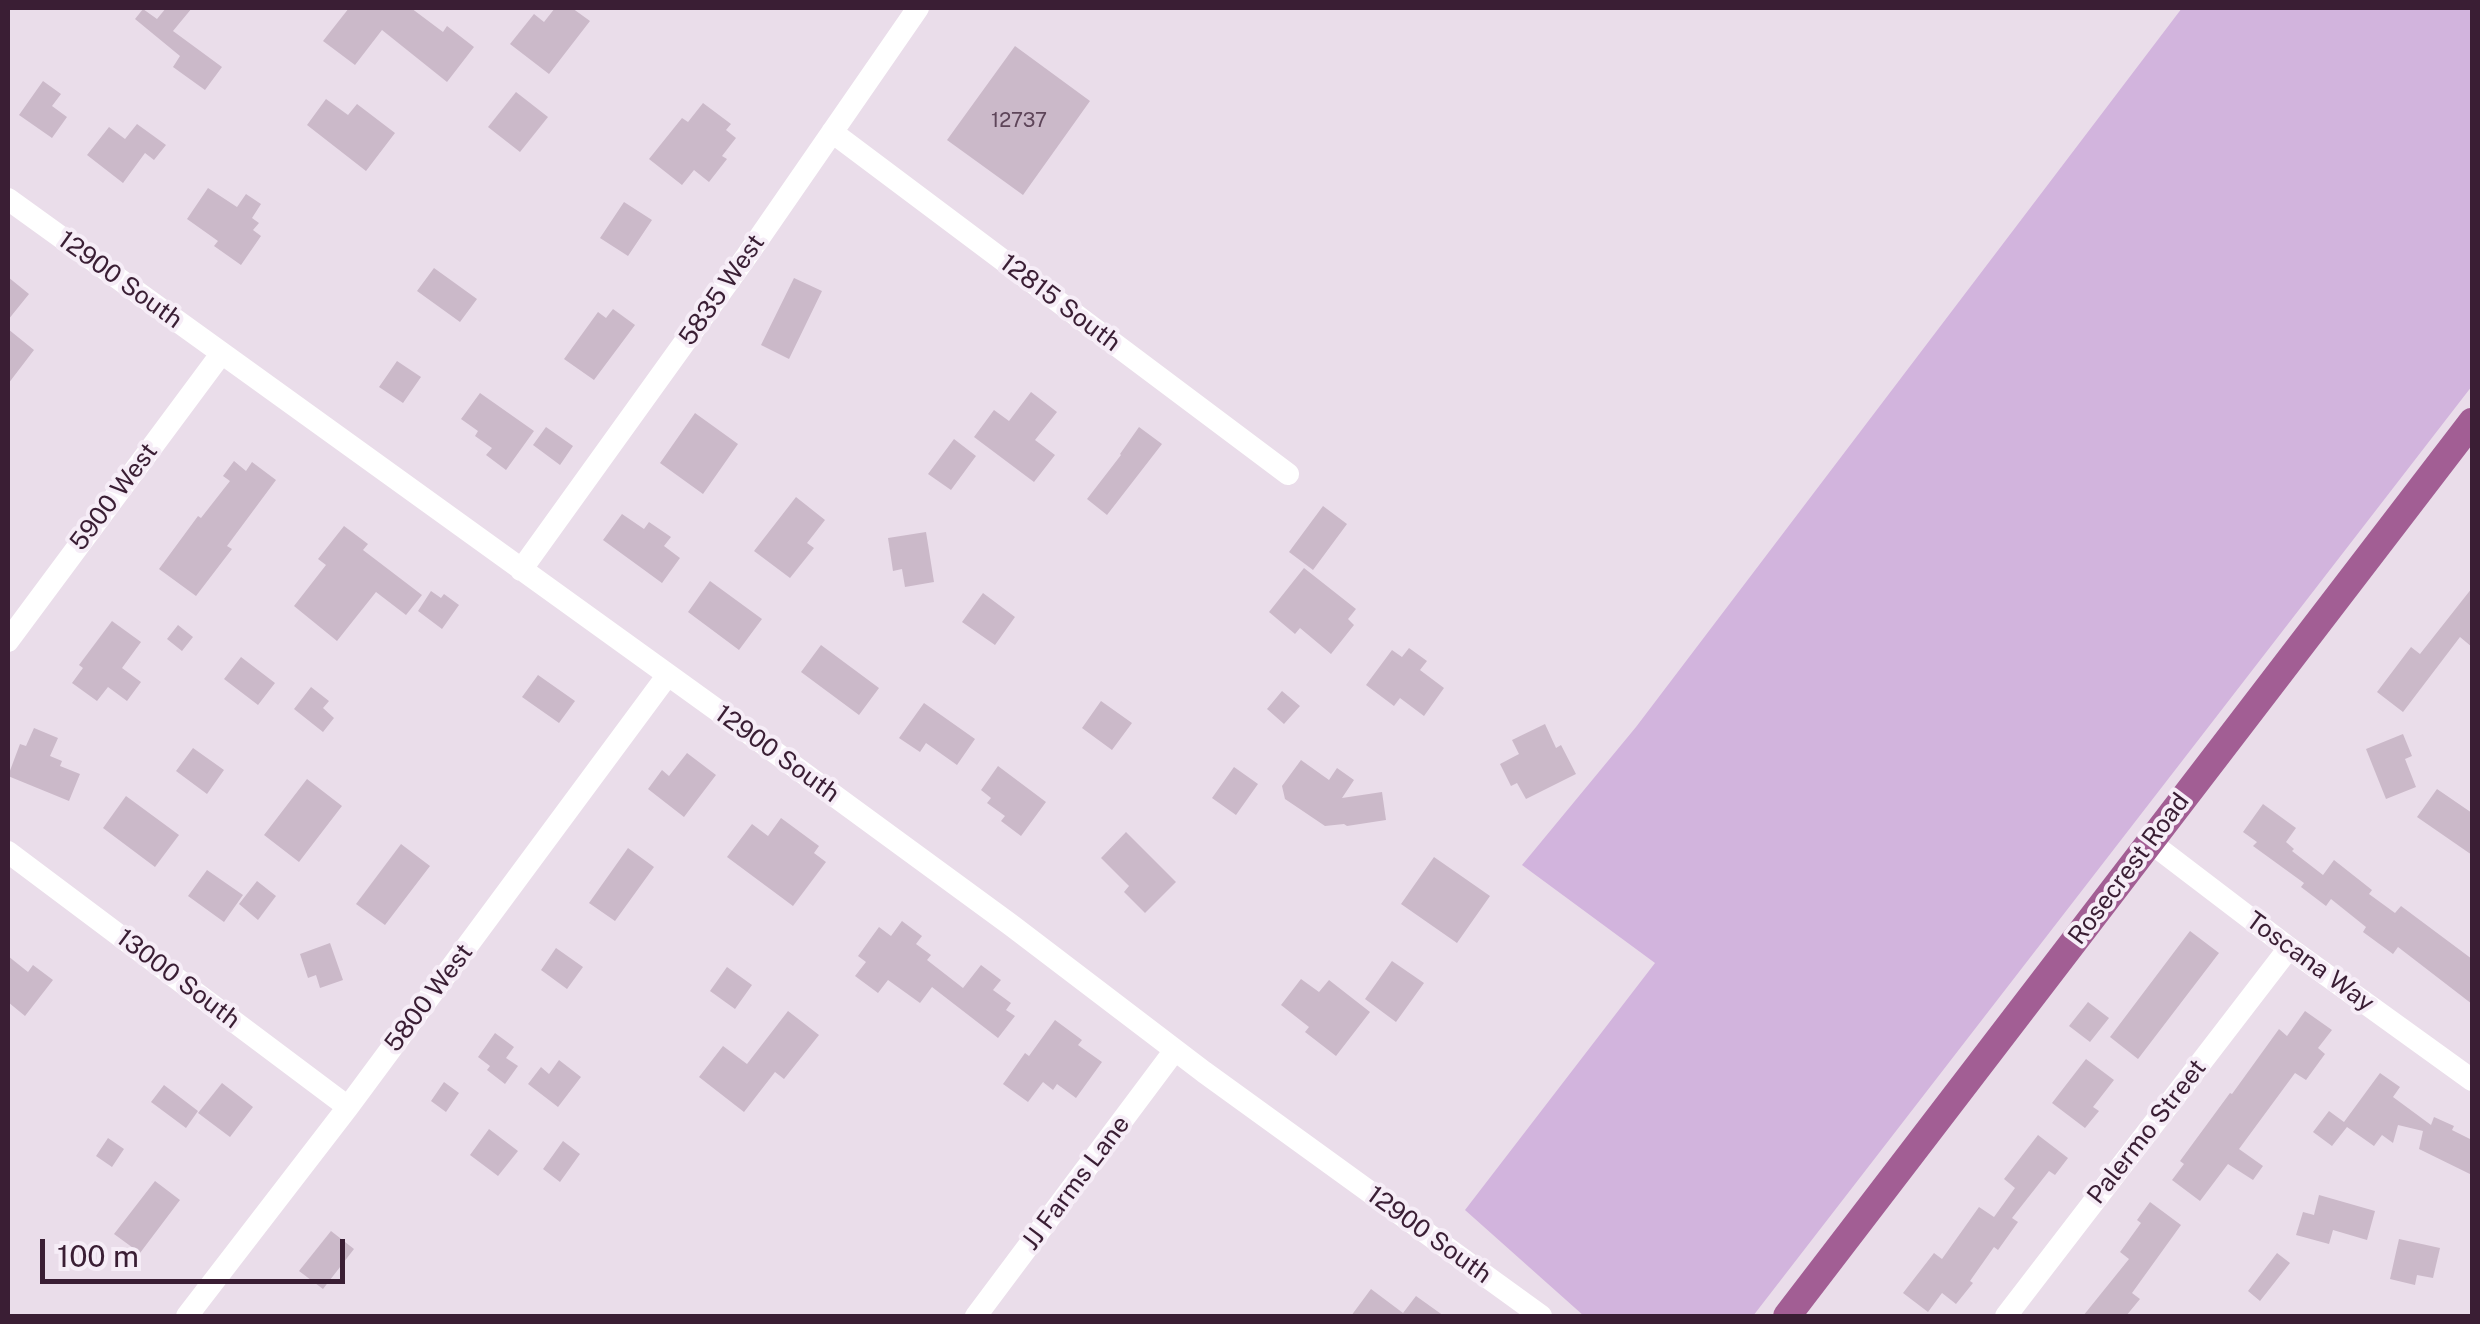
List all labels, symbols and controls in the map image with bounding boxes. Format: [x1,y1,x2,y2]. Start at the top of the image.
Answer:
house number: 12737 [991,109,1047,133]
street label: 12900 South [52,225,188,335]
street label: 5835 West [673,229,771,351]
street label: 12815 South [994,248,1126,358]
street label: 5900 West [64,437,164,557]
street label: 12900 South [709,699,845,809]
street label: Rosecrest Road [2062,787,2196,951]
street label: Toscana Way [2240,906,2380,1018]
street label: 13000 South [110,923,246,1035]
street label: 5800 West [379,938,479,1058]
street label: Palermo Street [2081,1054,2213,1210]
street label: JJ Farms Lane [1016,1110,1136,1256]
street label: 12900 South [1361,1180,1497,1290]
scale bar [45,1219,350,1281]
text: 100 m [57,1238,139,1274]

